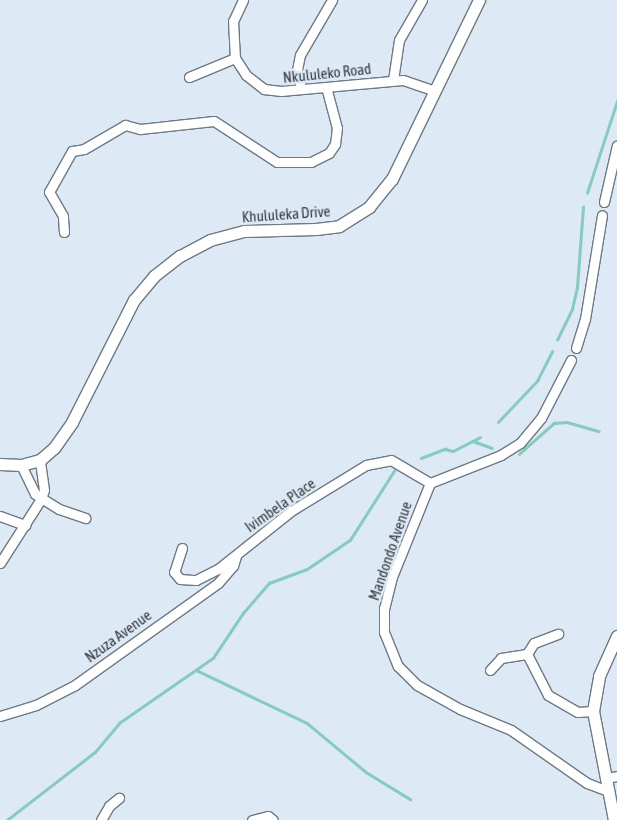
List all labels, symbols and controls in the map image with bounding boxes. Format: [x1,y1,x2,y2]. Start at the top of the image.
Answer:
street label: Nkululeko Road [282,59,372,87]
street label: Khululeka Drive [241,202,331,226]
street label: Ivimbela Place [241,474,319,536]
street label: Mandondo Avenue [365,499,415,603]
street label: Nzuza Avenue [81,606,155,666]

